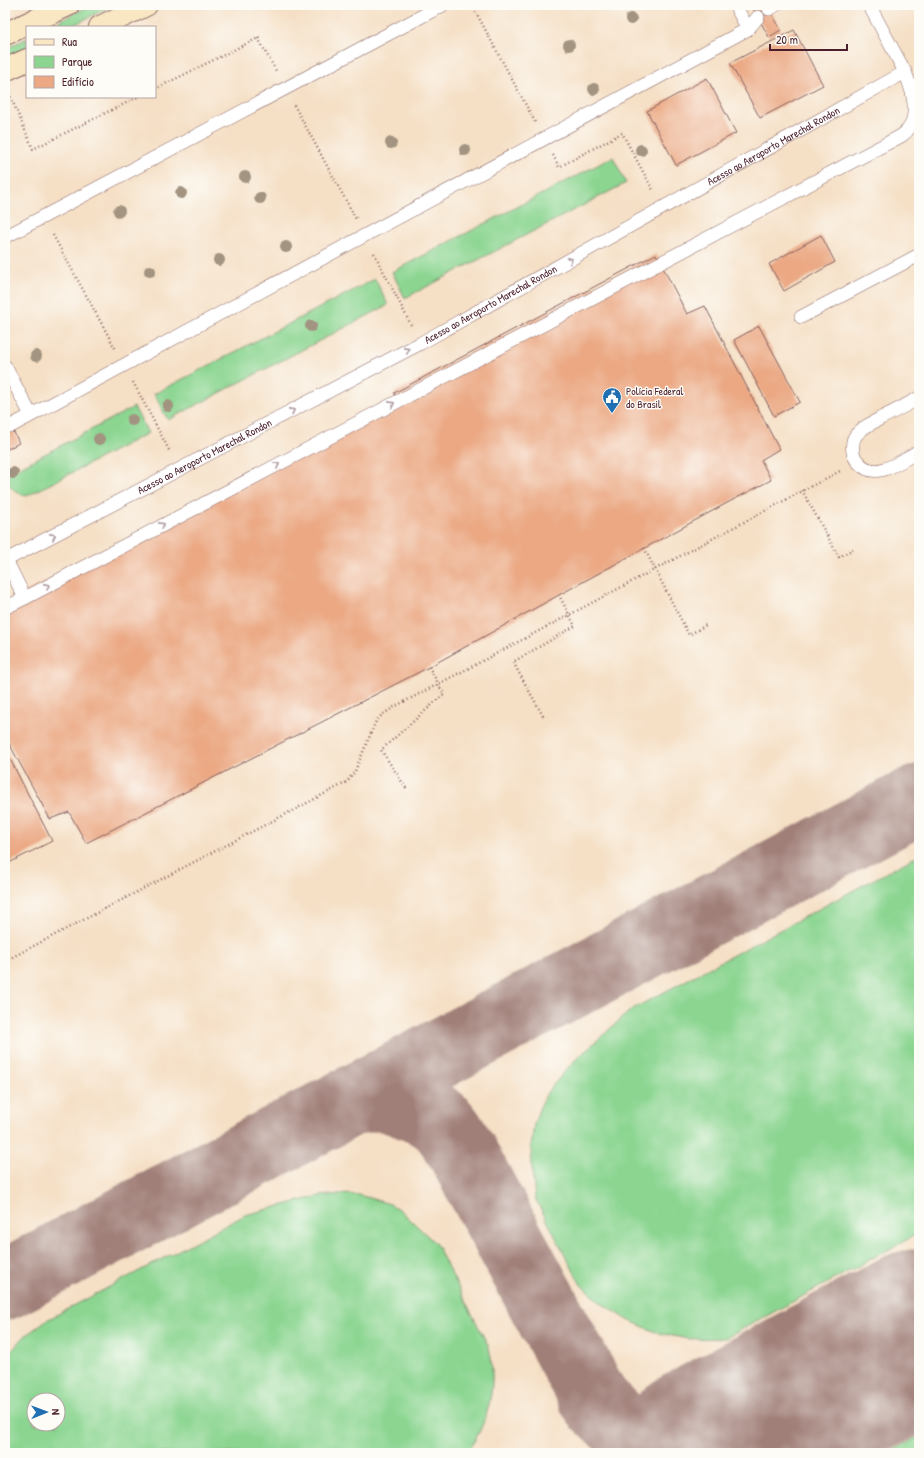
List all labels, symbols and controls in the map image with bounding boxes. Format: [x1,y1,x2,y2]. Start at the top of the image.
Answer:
legend [26,26,156,98]
scale bar [770,26,847,52]
text: 20 m [776,31,798,48]
text: Rua [62,33,77,50]
text: Parque [62,53,92,70]
text: Edifício [62,73,94,90]
street label: Acesso ao Aeroporto Marechal Rondon [704,103,842,188]
one-way arrow [566,257,573,264]
street label: Acesso ao Aeroporto Marechal Rondon [422,261,559,347]
one-way arrow [403,348,411,355]
place label: Polícia Federal do Brasil [626,384,683,411]
public building icon: Polícia Federal do Brasil [601,386,623,414]
one-way arrow [388,401,395,408]
one-way arrow [288,408,296,416]
street label: Acesso ao Aeroporto Marechal Rondon [135,415,274,497]
one-way arrow [273,462,280,469]
one-way arrow [158,523,165,530]
one-way arrow [49,533,56,541]
one-way arrow [43,583,50,591]
north arrow [26,1392,66,1432]
text: N [49,1409,63,1415]

